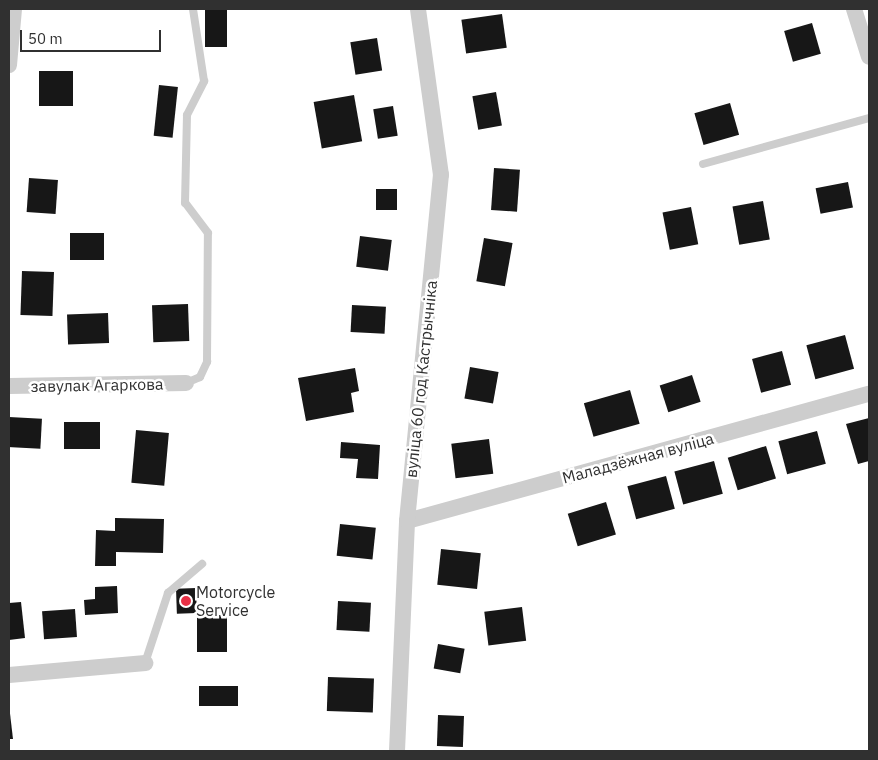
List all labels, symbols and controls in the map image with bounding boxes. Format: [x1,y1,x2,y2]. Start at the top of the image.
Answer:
scale bar [22,20,164,52]
text: 50 m [28,29,63,48]
street label: вуліца 60 год Кастрычніка [401,279,441,479]
street label: завулак Агаркова [30,374,164,396]
street label: Маладзёжная вуліца [560,429,716,487]
place label: Motorcycle Service [196,582,275,620]
marker: Motorcycle Service [180,595,192,607]

